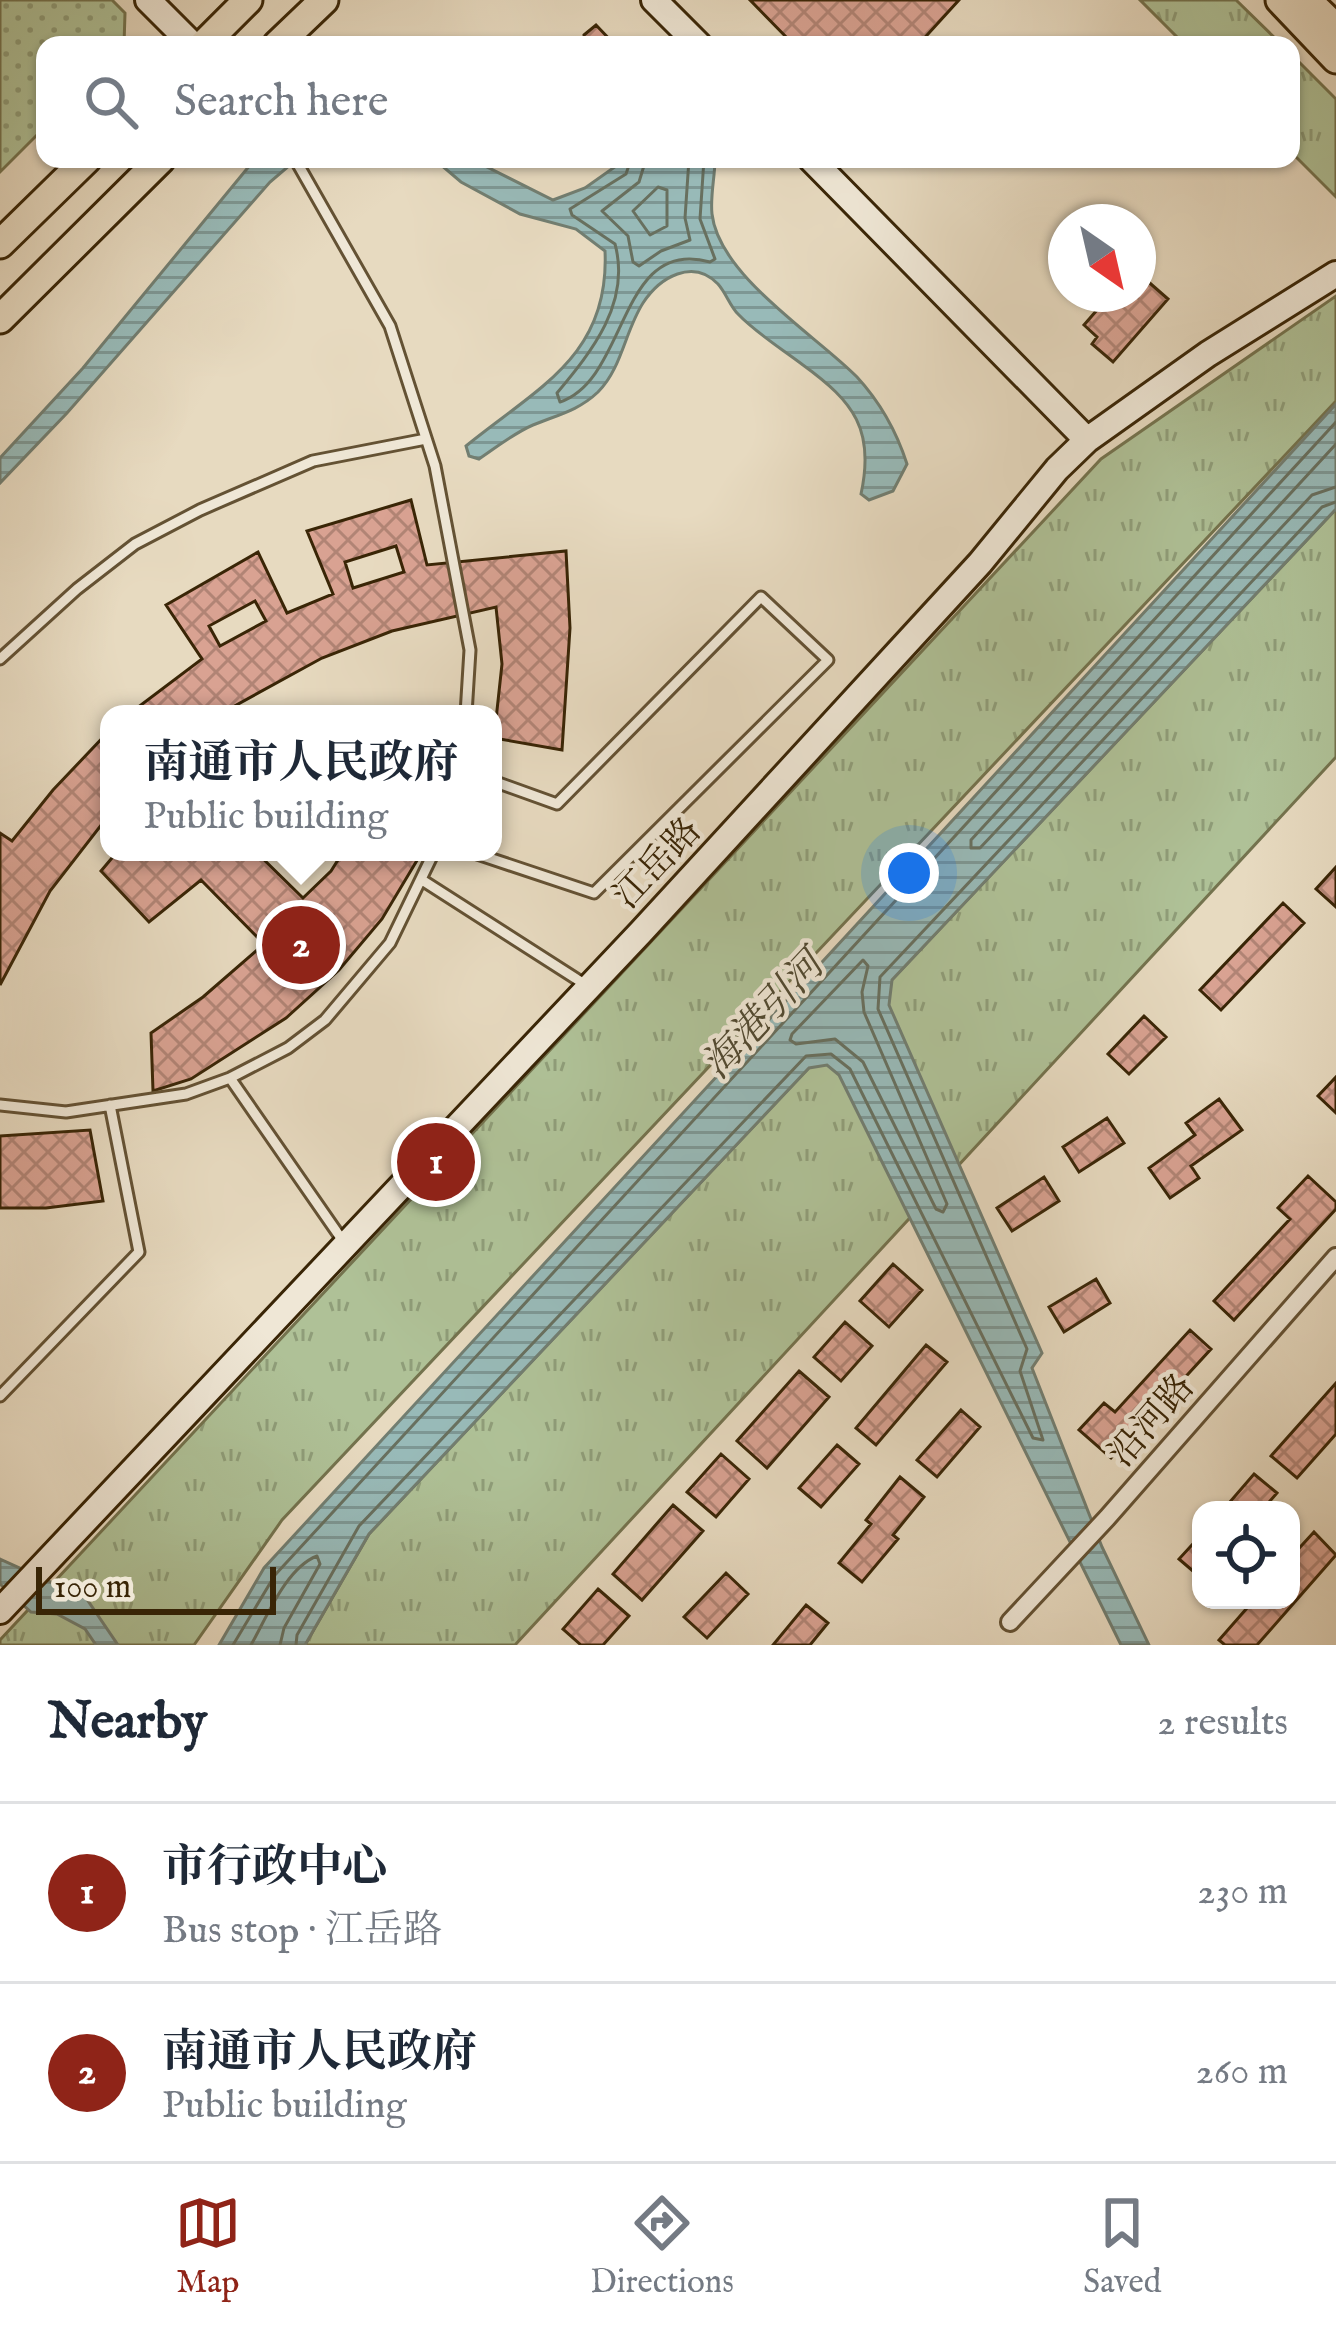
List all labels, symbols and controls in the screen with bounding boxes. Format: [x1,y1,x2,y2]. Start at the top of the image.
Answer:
search box [36,36,1300,168]
icon: search [78,69,144,135]
text: Search here [174,74,388,131]
north arrow [1048,204,1156,312]
popup [100,705,502,861]
text: 南通市人民政府 [143,736,459,793]
text: Public building [143,793,388,842]
street label: 江岳路 [605,809,712,919]
your location [879,843,939,903]
pin: 2 [262,900,340,990]
water label: 海港引河 [693,938,840,1090]
pin: 1 [397,1117,475,1207]
street label: 沿河路 [1099,1365,1205,1477]
map controls [1192,1501,1300,1609]
button: locate [1192,1501,1300,1609]
scale bar [36,1561,276,1614]
text: 100 m [54,1567,131,1609]
text: Nearby [48,1691,207,1756]
text: 2 results [1157,1699,1288,1748]
text: 市行政中心 [162,1840,387,1897]
text: 1 [80,1868,94,1917]
text: 230 m [1197,1868,1288,1917]
text: Bus stop · 江岳路 [162,1907,442,1956]
text: 南通市人民政府 [162,2025,477,2082]
text: 2 [78,2048,96,2097]
text: 260 m [1195,2048,1288,2097]
text: Public building [162,2082,407,2131]
tab: Map [175,2190,241,2304]
tab: Directions [590,2190,734,2304]
tab: Saved [1083,2190,1161,2304]

